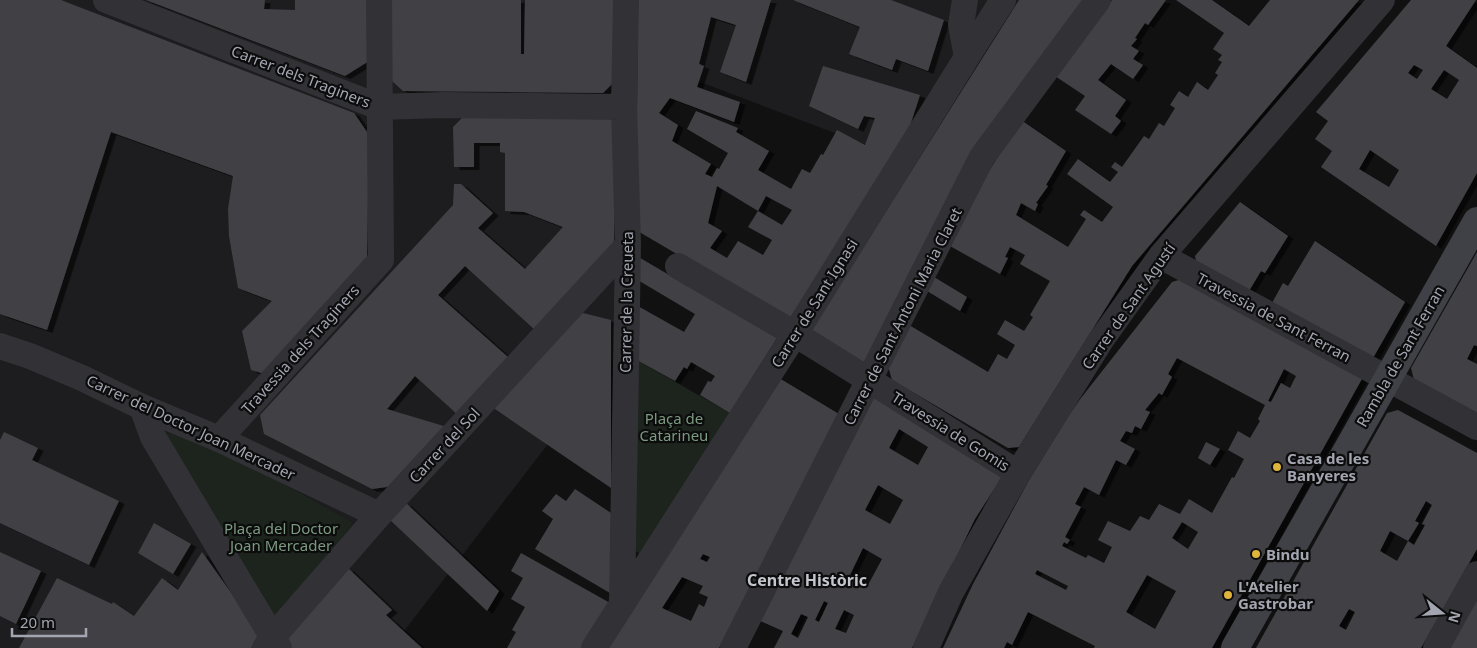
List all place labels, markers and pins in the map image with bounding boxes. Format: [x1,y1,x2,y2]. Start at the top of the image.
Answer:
place label: Casa de les Banyeres [1287,448,1369,485]
marker: Casa de les Banyeres [1271,461,1283,473]
place label: Bindu [1266,544,1309,564]
marker: Bindu [1250,548,1262,560]
place label: L'Atelier Gastrobar [1238,576,1313,613]
marker: L'Atelier Gastrobar [1222,589,1234,601]

